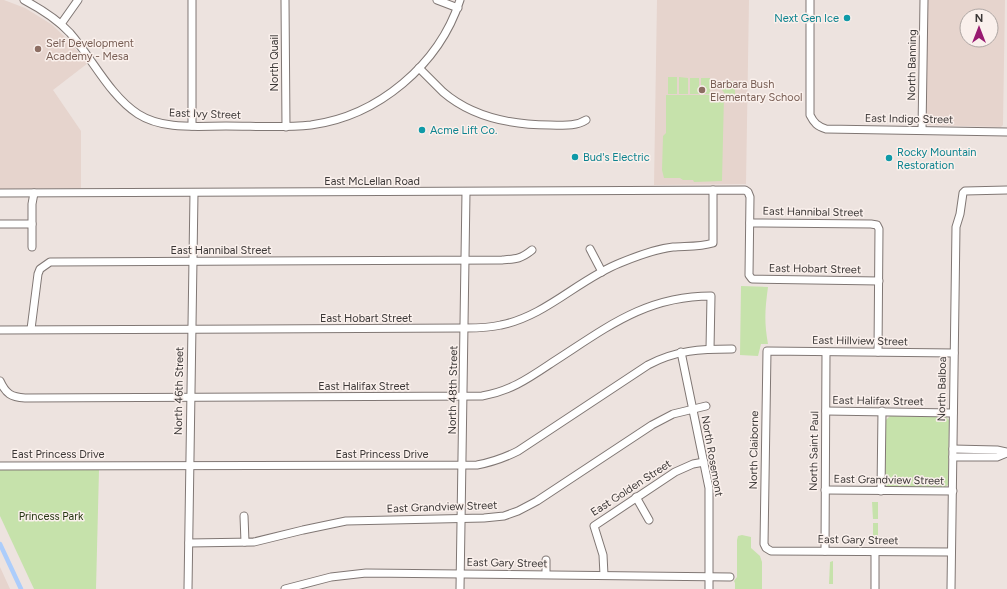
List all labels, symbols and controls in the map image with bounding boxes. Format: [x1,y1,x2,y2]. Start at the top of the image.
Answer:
north arrow [959,8,999,48]
place label: Next Gen Ice [774,12,839,25]
text: N [975,12,983,25]
marker: Next Gen Ice [842,13,852,23]
street label: North Banning [905,29,919,101]
street label: North Quail [268,35,281,91]
place label: Self Development Academy - Mesa [46,37,134,63]
marker: Self Development Academy - Mesa [33,44,43,54]
place label: Barbara Bush Elementary School [710,78,802,104]
marker: Barbara Bush Elementary School [697,85,707,95]
street label: East Ivy Street [169,106,241,122]
street label: East Indigo Street [865,112,953,126]
place label: Acme Lift Co. [430,124,497,137]
marker: Acme Lift Co. [417,125,427,135]
place label: Rocky Mountain Restoration [897,146,976,172]
place label: Bud's Electric [583,151,650,164]
marker: Bud's Electric [570,152,580,162]
marker: Rocky Mountain Restoration [884,153,894,163]
street label: East McLellan Road [324,175,420,188]
street label: East Hannibal Street [762,205,864,219]
street label: East Hannibal Street [171,244,271,257]
street label: East Hobart Street [769,262,861,276]
street label: East Hobart Street [320,312,412,325]
street label: East Hillview Street [812,334,908,348]
street label: North 48th Street [446,345,460,435]
street label: North 46th Street [172,347,186,435]
street label: North Balboa [935,356,949,422]
street label: East Halifax Street [318,380,410,393]
street label: East Halifax Street [832,394,924,408]
street label: North Claiborne [747,410,761,490]
street label: North Saint Paul [807,411,821,491]
street label: North Rosemont [698,414,726,498]
street label: East Princess Drive [11,448,105,461]
street label: East Princess Drive [335,448,429,461]
street label: East Golden Street [588,457,674,519]
street label: East Grandview Street [834,473,944,487]
street label: East Grandview Street [386,499,498,515]
park label: Princess Park [19,510,84,523]
street label: East Gary Street [817,533,899,547]
street label: East Gary Street [466,556,548,570]

